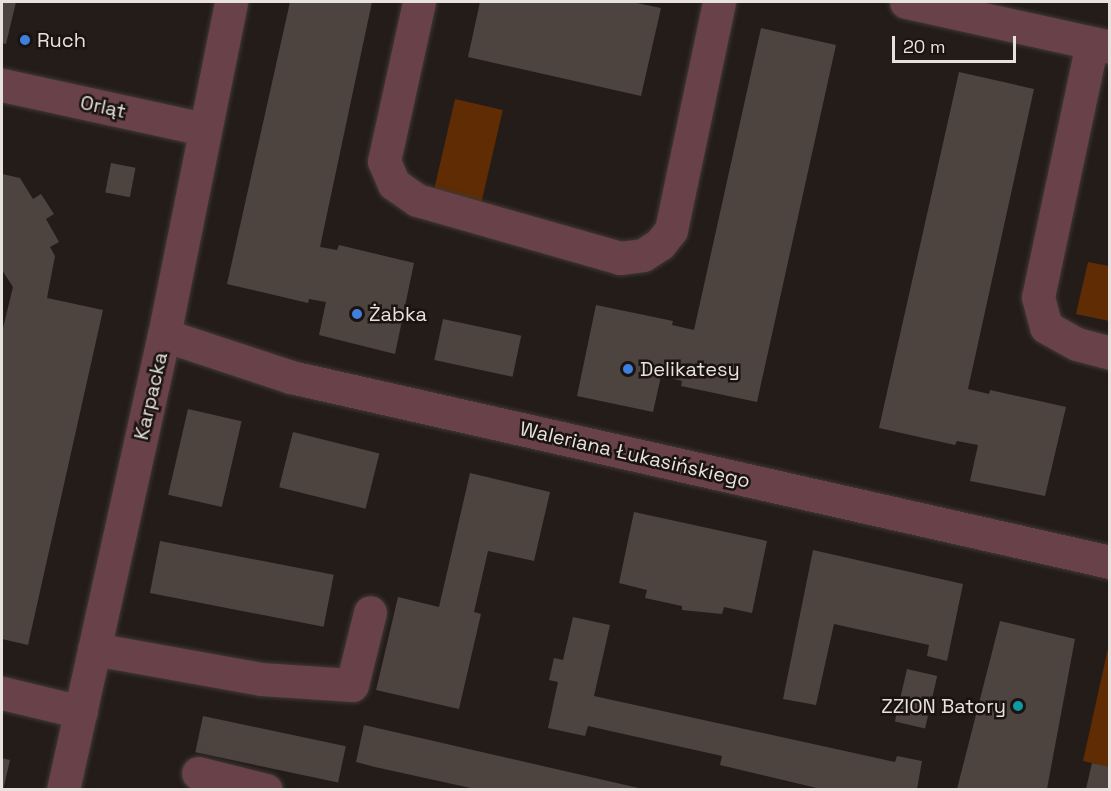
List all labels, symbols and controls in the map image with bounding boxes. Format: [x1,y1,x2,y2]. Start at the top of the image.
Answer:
scale bar [895,24,1020,62]
place label: Ruch [37,28,86,52]
marker: Ruch [18,33,32,47]
text: 20 m [903,35,946,58]
street label: Orląt [78,90,128,124]
place label: Żabka [369,302,427,326]
marker: Żabka [350,307,364,321]
street label: Karpacka [129,350,173,442]
place label: Delikatesy [640,357,740,381]
marker: Delikatesy [621,362,635,376]
street label: Waleriana Łukasińskiego [518,417,752,493]
place label: ZZION Batory [881,694,1006,718]
marker: ZZION Batory [1011,699,1025,713]

